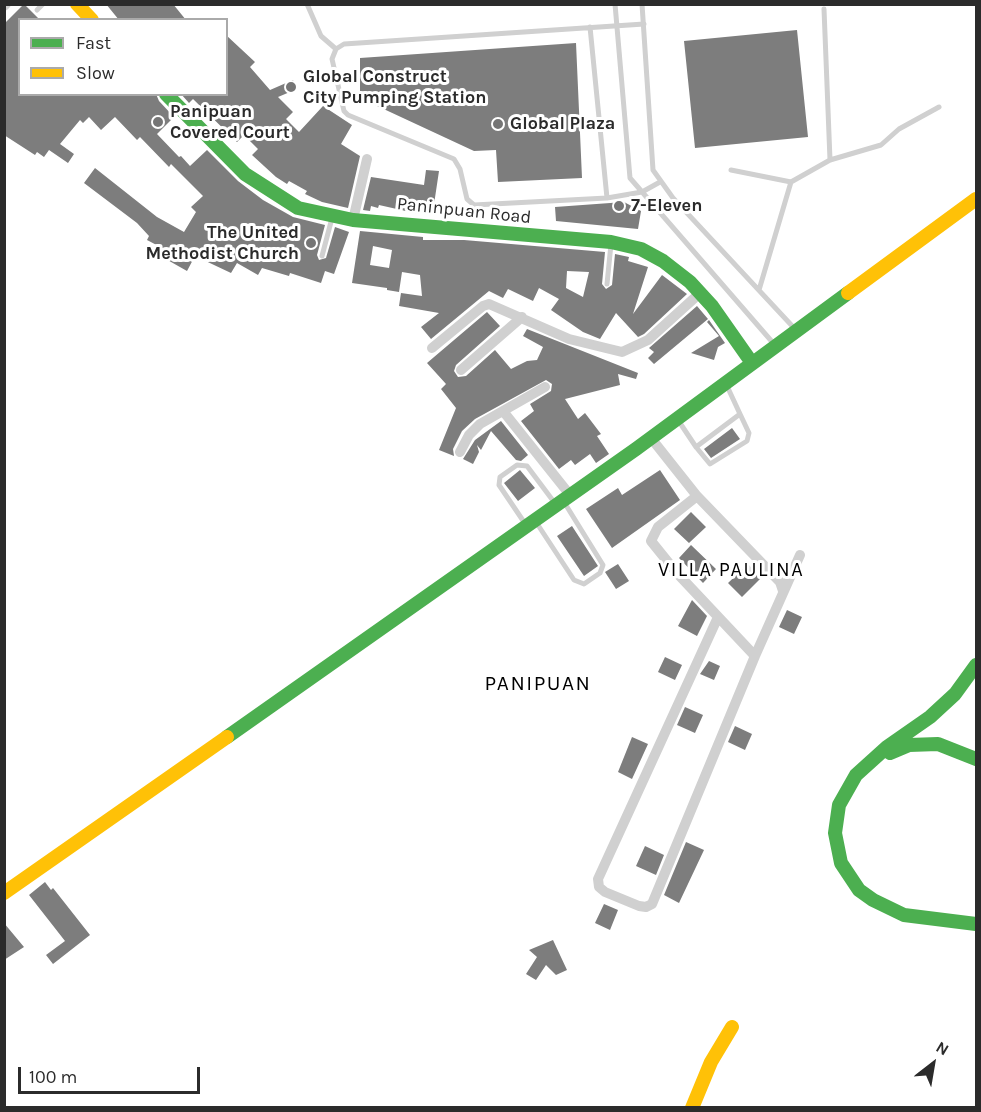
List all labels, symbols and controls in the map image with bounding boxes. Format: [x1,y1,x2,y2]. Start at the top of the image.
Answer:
legend [18,18,228,96]
text: Fast [76,32,111,54]
text: Slow [76,62,115,84]
place label: Global Construct City Pumping Station [303,66,486,109]
marker: Global Construct City Pumping Station [284,80,298,94]
place label: Panipuan Covered Court [170,101,290,144]
place label: Global Plaza [510,113,615,135]
marker: Panipuan Covered Court [151,115,165,129]
marker: Global Plaza [491,117,505,131]
street label: Paninpuan Road [396,193,532,229]
place label: 7-Eleven [631,195,702,217]
marker: 7-Eleven [612,199,626,213]
place label: The United Methodist Church [145,222,299,264]
marker: The United Methodist Church [304,236,318,250]
district label: VILLA PAULINA [658,558,804,582]
district label: PANIPUAN [485,671,591,697]
north arrow [903,1034,963,1094]
text: N [933,1037,952,1059]
scale bar [21,1055,202,1093]
text: 100 m [29,1066,77,1088]

